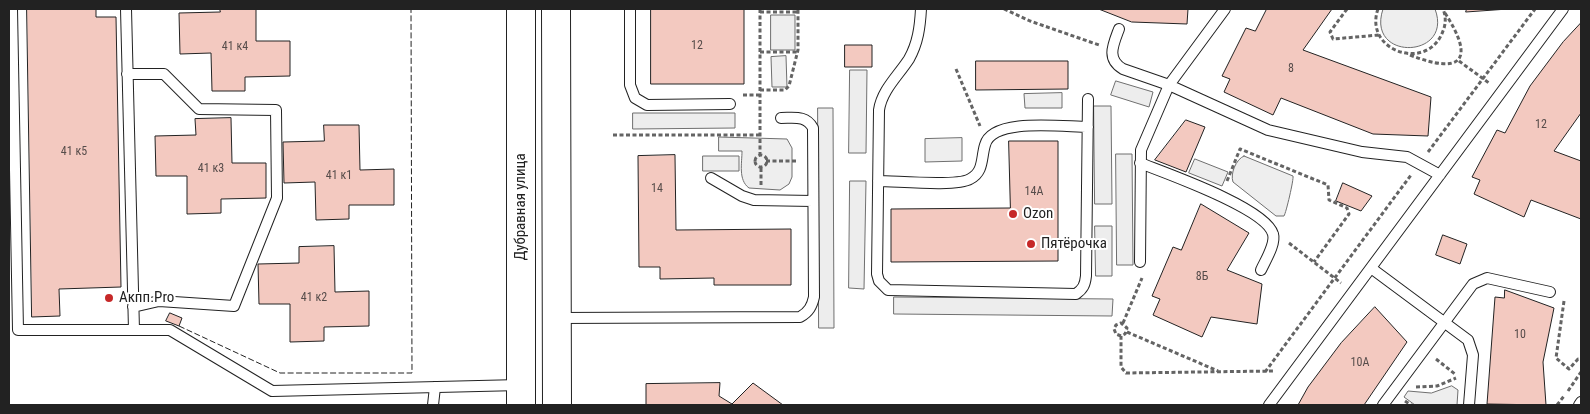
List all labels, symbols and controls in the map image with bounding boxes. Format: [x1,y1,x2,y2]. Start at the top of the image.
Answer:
house number: 12 [691,39,703,53]
house number: 41 к4 [222,40,248,54]
house number: 8 [1288,62,1294,76]
house number: 12 [1535,118,1547,132]
house number: 41 к5 [61,145,87,159]
street label: Дубравная улица [512,153,530,261]
house number: 41 к3 [198,162,224,176]
house number: 41 к1 [326,169,352,183]
house number: 14 [651,182,663,196]
house number: 14А [1025,185,1043,199]
place label: Ozon [1023,205,1053,223]
marker: Ozon [1007,208,1019,220]
place label: Пятёрочка [1041,235,1107,253]
marker: Пятёрочка [1025,238,1037,250]
house number: 8Б [1196,270,1208,284]
place label: Акпп.Pro [119,289,174,307]
house number: 41 к2 [301,291,327,305]
marker: Акпп.Pro [103,292,115,304]
house number: 10 [1514,328,1526,342]
house number: 10А [1351,356,1369,370]

